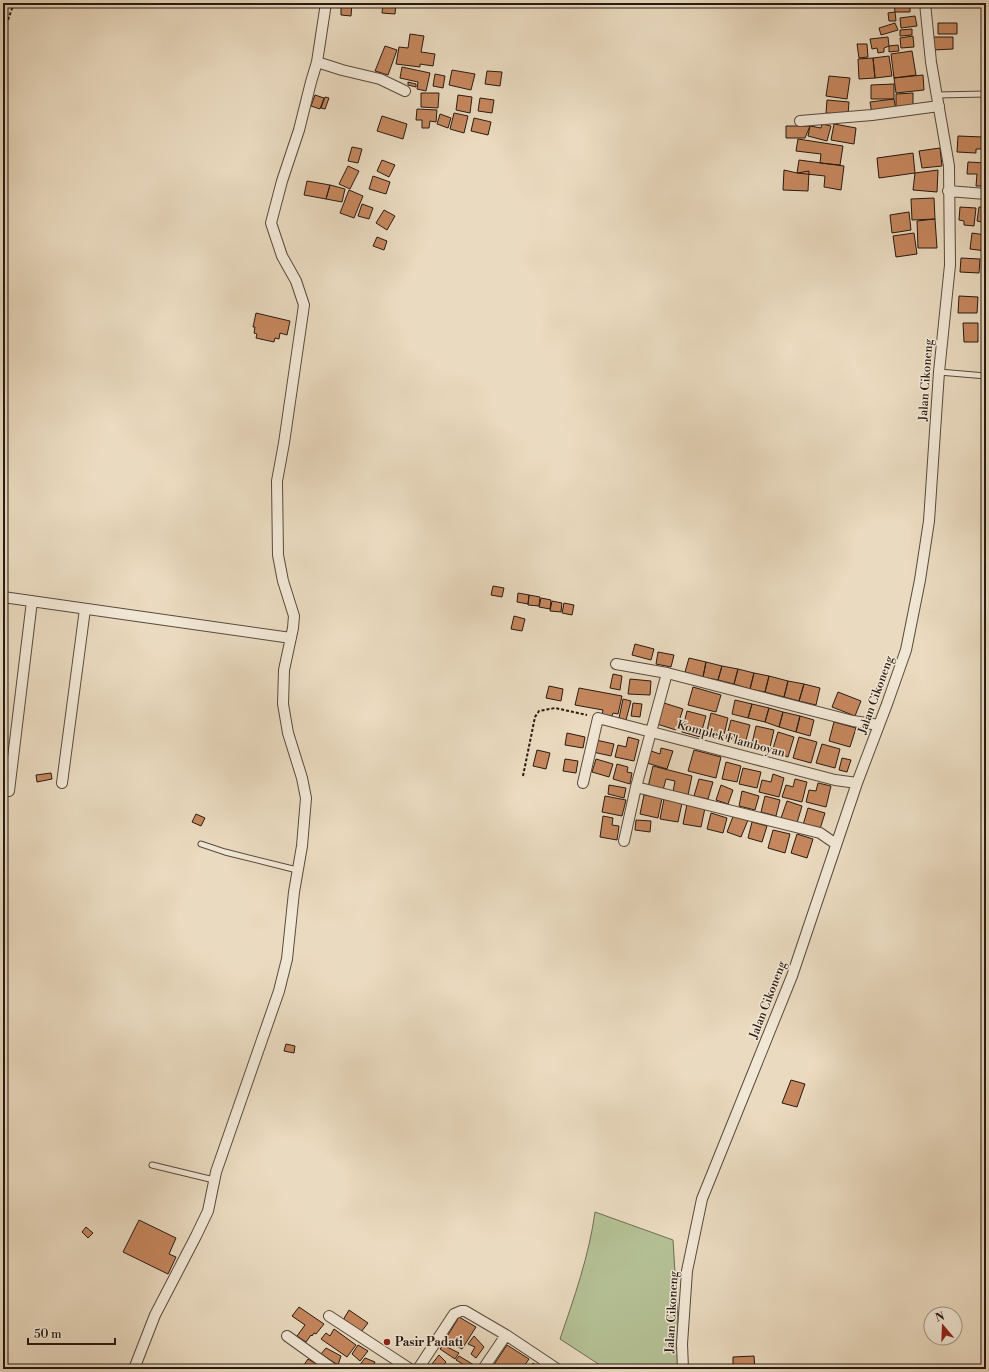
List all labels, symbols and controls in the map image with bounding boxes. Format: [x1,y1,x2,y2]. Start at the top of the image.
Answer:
street label: Jalan Cikoneng [916,338,936,422]
street label: Jalan Cikoneng [855,653,897,737]
street label: Komplek Flamboyan [675,717,787,761]
street label: Jalan Cikoneng [746,958,790,1042]
street label: Jalan Cikoneng [662,1270,682,1354]
north arrow [923,1306,963,1346]
text: N [934,1309,947,1326]
scale bar [28,1320,115,1346]
text: 50 m [34,1327,62,1342]
place label: Pasir Padati [395,1335,463,1350]
marker: Pasir Padati [382,1337,392,1347]

